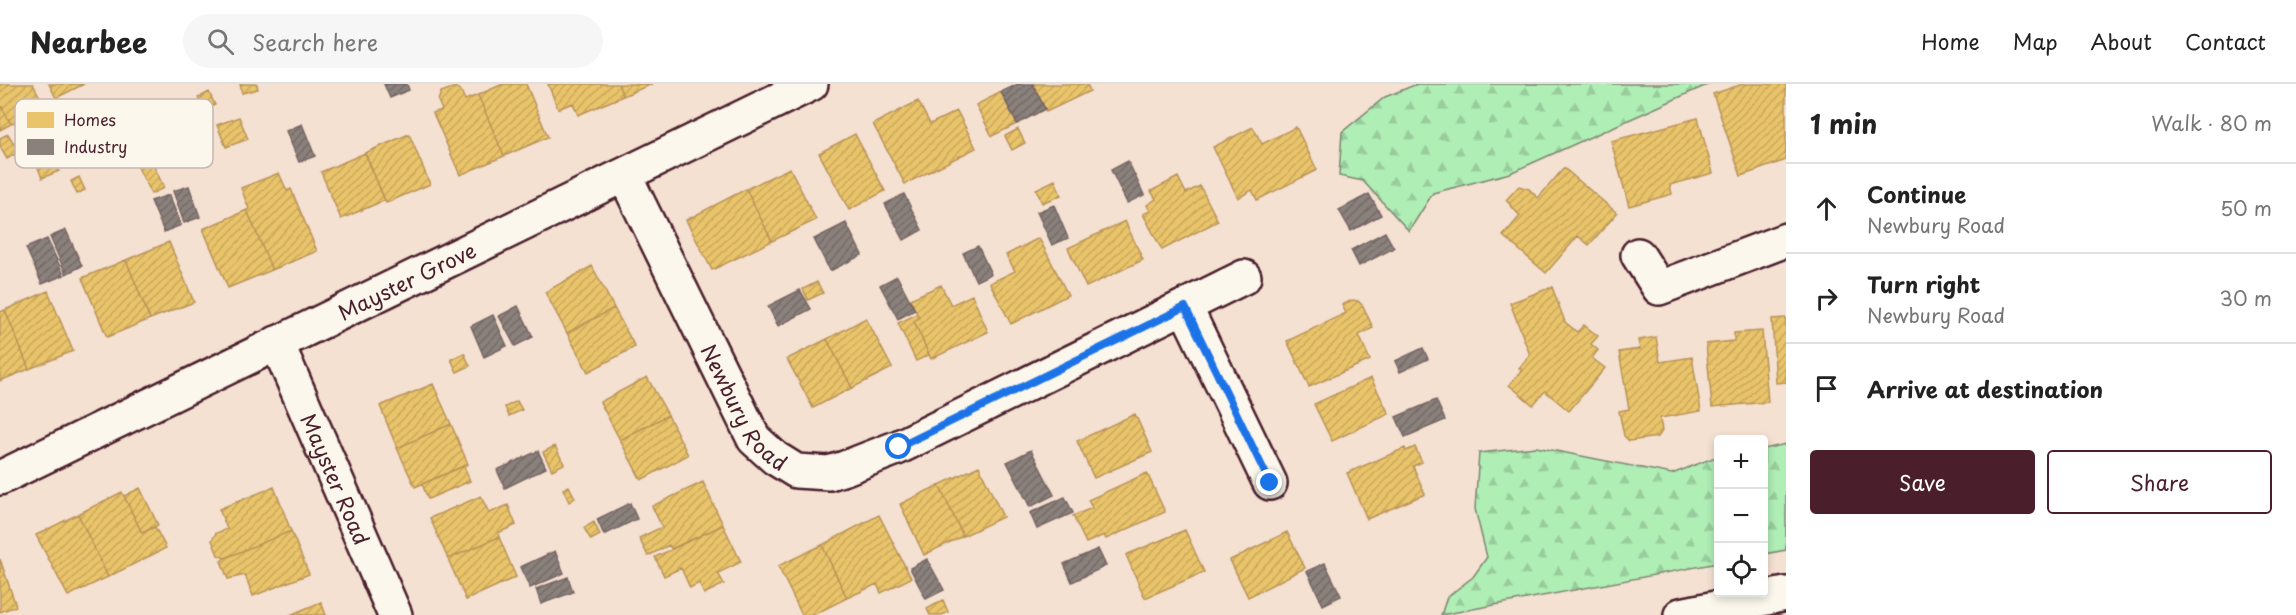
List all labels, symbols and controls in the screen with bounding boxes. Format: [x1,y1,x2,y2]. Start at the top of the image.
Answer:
search box [183,14,603,68]
text: Nearbee [30,20,147,63]
icon: search [204,25,237,58]
text: Search here [252,25,378,58]
text: Home [1921,25,1980,57]
text: Map [2013,25,2058,57]
text: About [2091,25,2152,57]
text: Contact [2185,25,2266,57]
legend [15,99,213,168]
text: 1 min [1810,104,1877,143]
text: Homes [64,107,116,131]
text: Walk · 80 m [2151,108,2272,138]
text: Industry [64,134,127,158]
text: Continue [1867,177,1966,210]
icon: ahead [1810,192,1843,225]
text: 50 m [2220,193,2272,223]
text: Newbury Road [1867,210,2005,240]
street label: Mayster Grove [332,233,481,328]
text: Turn right [1867,267,1980,300]
icon: right [1810,282,1843,315]
text: 30 m [2219,283,2272,313]
text: Newbury Road [1867,300,2005,330]
street label: Newbury Road [694,338,794,478]
icon: arrive [1810,372,1843,405]
text: Arrive at destination [1867,372,2103,405]
street label: Mayster Road [293,408,378,549]
route start [885,433,911,459]
map controls [1714,435,1768,597]
button: + [1714,435,1768,489]
button: Save [1810,450,2035,514]
button: Share [2047,450,2272,514]
route end [1256,469,1282,495]
button: − [1714,489,1768,543]
button: locate [1714,543,1768,597]

